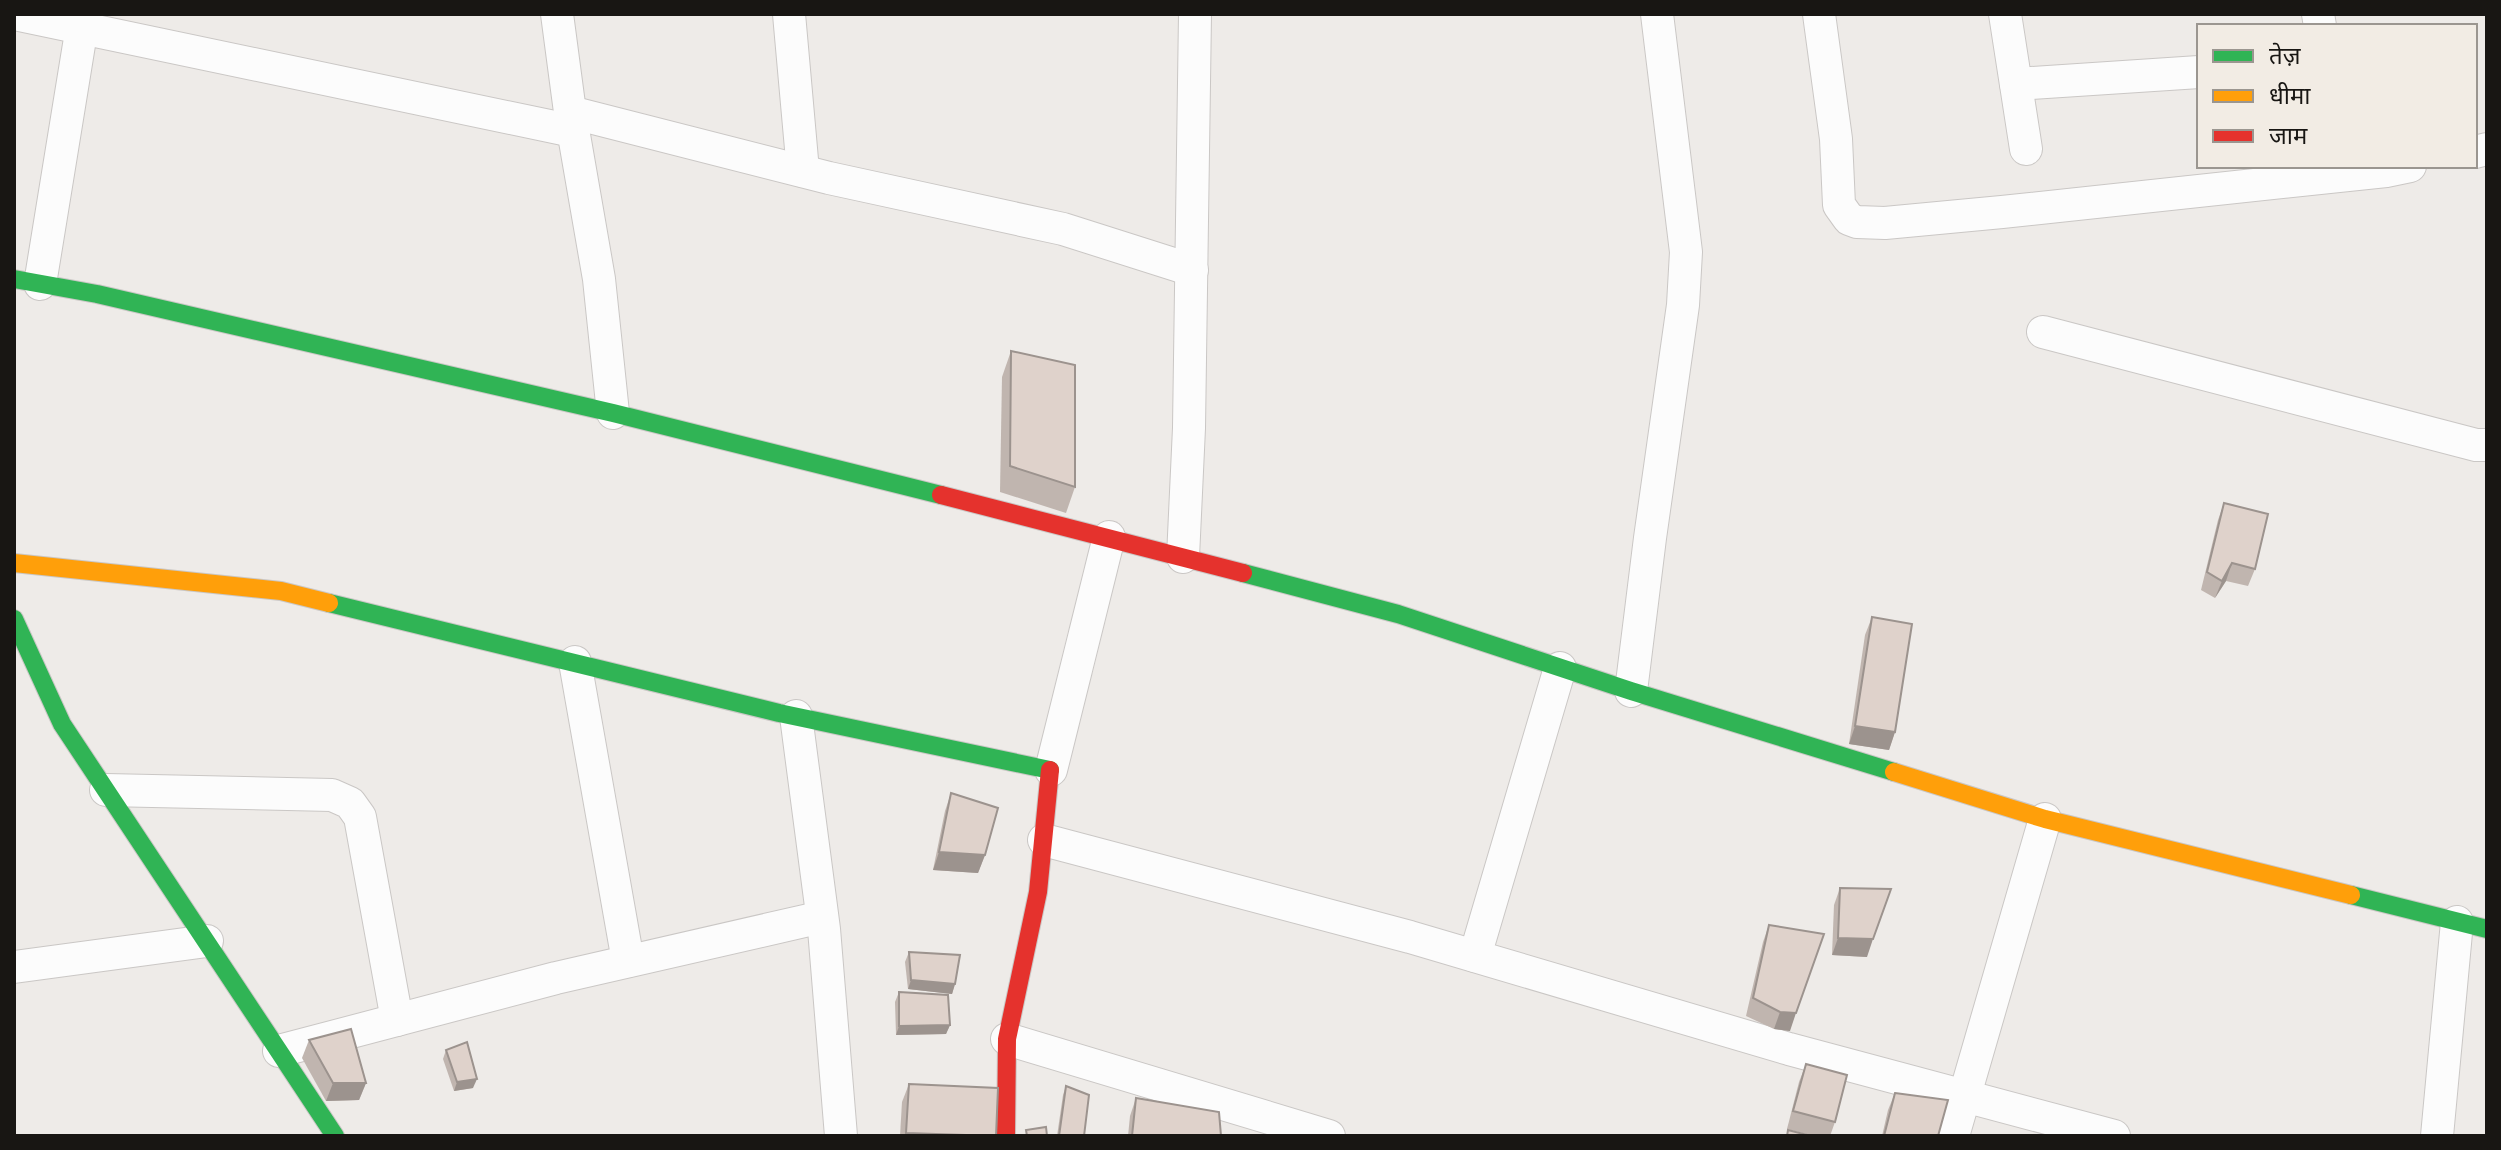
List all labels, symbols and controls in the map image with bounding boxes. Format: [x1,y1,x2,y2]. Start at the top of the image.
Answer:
legend [2197,24,2477,168]
text: तेज़ [2269,40,2302,72]
text: धीमा [2269,80,2311,112]
text: जाम [2269,120,2308,152]

